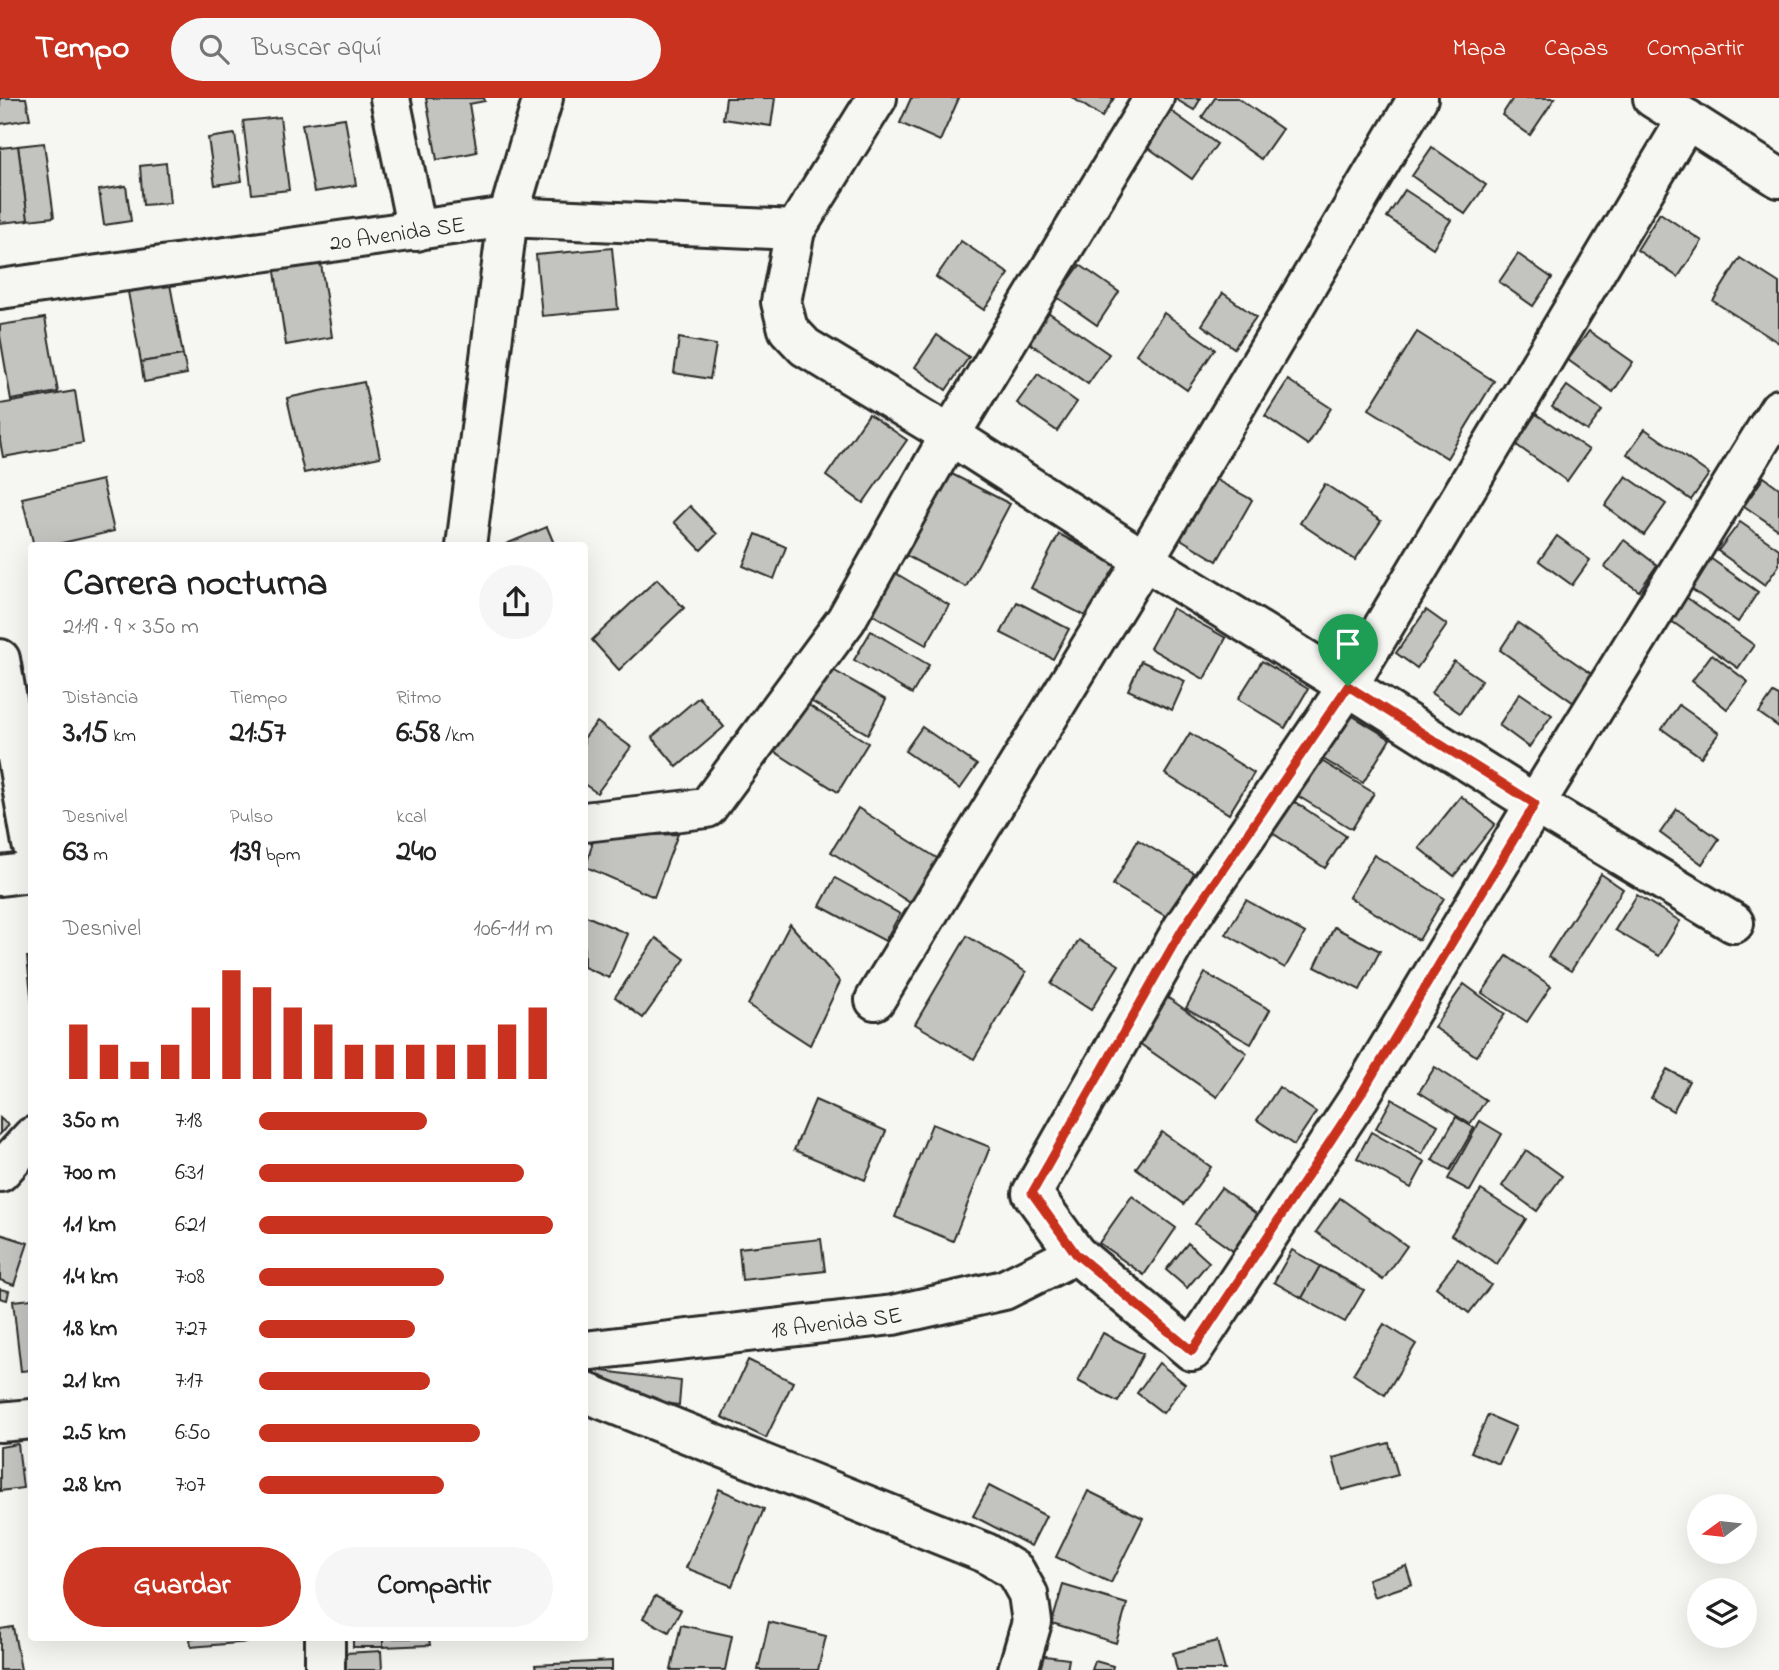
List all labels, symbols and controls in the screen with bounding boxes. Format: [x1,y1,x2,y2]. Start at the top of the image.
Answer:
search box [171,18,661,81]
text: Tempo [35,25,129,73]
icon: search [195,30,233,68]
text: Buscar aquí [251,30,381,68]
text: Mapa [1453,32,1506,67]
text: Capas [1544,32,1608,67]
text: Compartir [1646,32,1744,67]
street label: 20 Avenida SE [327,209,467,261]
text: Carrera nocturna [63,557,328,613]
button: share [479,565,553,639]
text: 21:19 · 9 × 350 m [63,611,199,644]
pin [1318,614,1378,686]
icon: arrive [1329,625,1367,663]
text: Distancia [63,685,138,712]
text: Tiempo [230,685,287,712]
text: Ritmo [396,685,441,712]
text: 3.15 [63,712,108,756]
text: 21:57 [230,712,286,756]
text: 6:58 [396,712,441,756]
text: km [108,723,136,750]
text: /km [441,723,474,750]
text: Desnivel [63,804,128,831]
text: Pulso [230,804,273,831]
text: kcal [396,804,427,831]
text: 63 [63,831,89,875]
text: 139 [230,831,261,875]
text: 240 [396,831,437,875]
text: m [89,842,108,869]
text: bpm [261,842,301,869]
text: Desnivel [63,913,141,946]
text: 106–111 m [473,913,553,946]
text: 350 m [63,1105,119,1138]
text: 7:18 [175,1105,202,1138]
text: 700 m [63,1157,116,1190]
text: 6:31 [175,1157,204,1190]
text: 1.1 km [63,1209,116,1242]
text: 6:21 [175,1209,206,1242]
text: 1.4 km [63,1261,118,1294]
text: 7:08 [175,1261,205,1294]
street label: 18 Avenida SE [770,1299,905,1348]
text: 1.8 km [63,1313,117,1346]
text: 7:27 [175,1313,207,1346]
text: 2.1 km [63,1365,120,1398]
text: 7:17 [175,1365,203,1398]
text: 2.5 km [63,1417,126,1450]
text: 6:50 [175,1417,210,1450]
text: 2.8 km [63,1469,121,1502]
text: 7:07 [175,1469,206,1502]
north arrow [1687,1494,1757,1564]
map controls [1687,1494,1757,1648]
button: Guardar [63,1547,301,1627]
button: Compartir [315,1547,553,1627]
button: layers [1687,1578,1757,1648]

